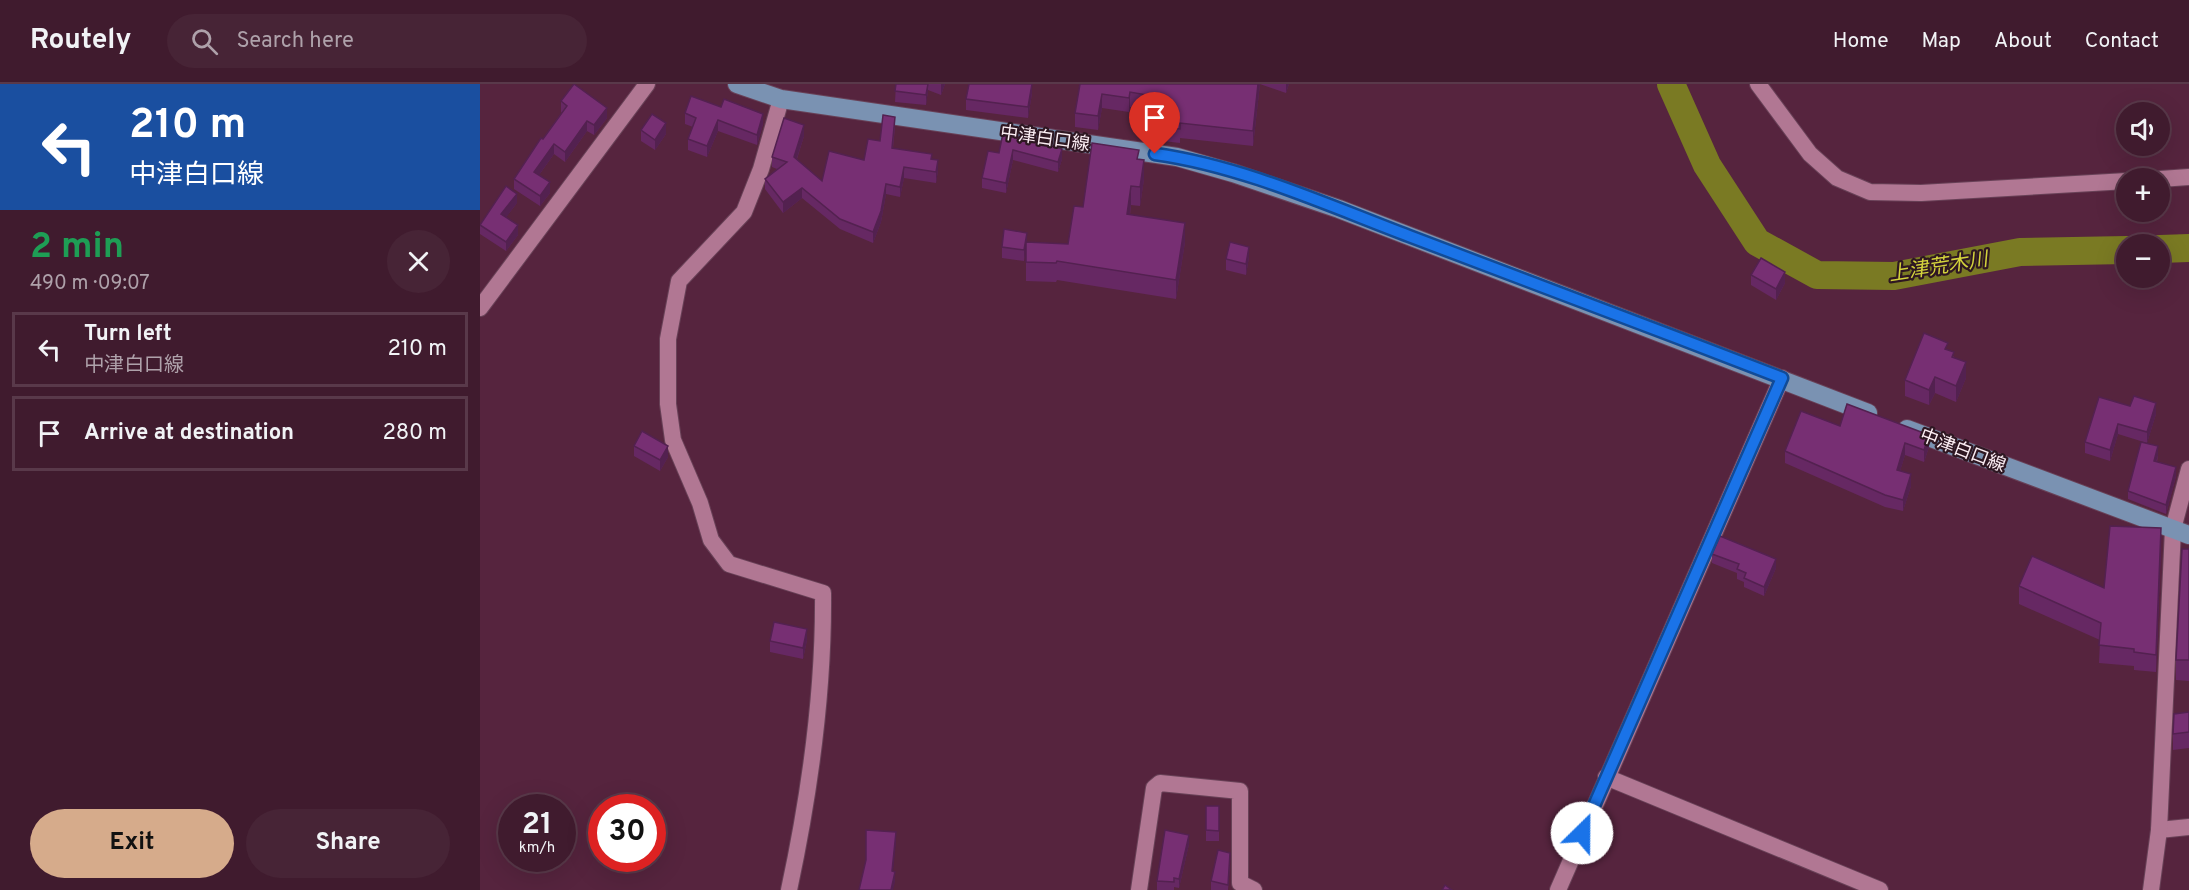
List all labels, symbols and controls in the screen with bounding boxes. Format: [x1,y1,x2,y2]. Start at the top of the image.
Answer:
search box [167,14,587,68]
text: Routely [30,23,131,59]
icon: search [188,25,221,58]
text: Search here [236,28,354,55]
text: Home [1833,28,1889,55]
text: Map [1922,28,1961,55]
text: About [1994,28,2052,55]
text: Contact [2085,28,2159,55]
pin [1129,92,1180,154]
text: 210 m [129,100,246,153]
icon: arrive [1138,101,1171,134]
map controls [2116,102,2170,288]
button: sound [2116,102,2170,156]
icon: left [30,108,108,186]
street label: 中津白口線 [999,122,1091,157]
text: 中津白口線 [129,159,264,193]
button: + [2116,168,2170,222]
text: 2 min [30,225,124,271]
button: close [387,230,450,293]
button: − [2116,234,2170,288]
water label: 上津荒木川 [1887,247,1992,289]
text: 490 m · 09:07 [30,271,150,297]
text: Turn left [84,321,172,348]
icon: left [33,333,66,366]
text: 210 m [387,336,447,363]
text: 中津白口線 [84,353,184,379]
icon: arrive [33,417,66,450]
text: Arrive at destination [84,420,294,447]
text: 280 m [382,420,447,447]
street label: 中津白口線 [1916,425,2009,478]
speed limit sign: 30 [588,794,666,872]
position arrow [1550,801,1614,865]
text: 21 [522,807,552,844]
button: Exit [30,809,234,878]
button: Share [246,809,450,878]
text: km/h [519,839,555,858]

